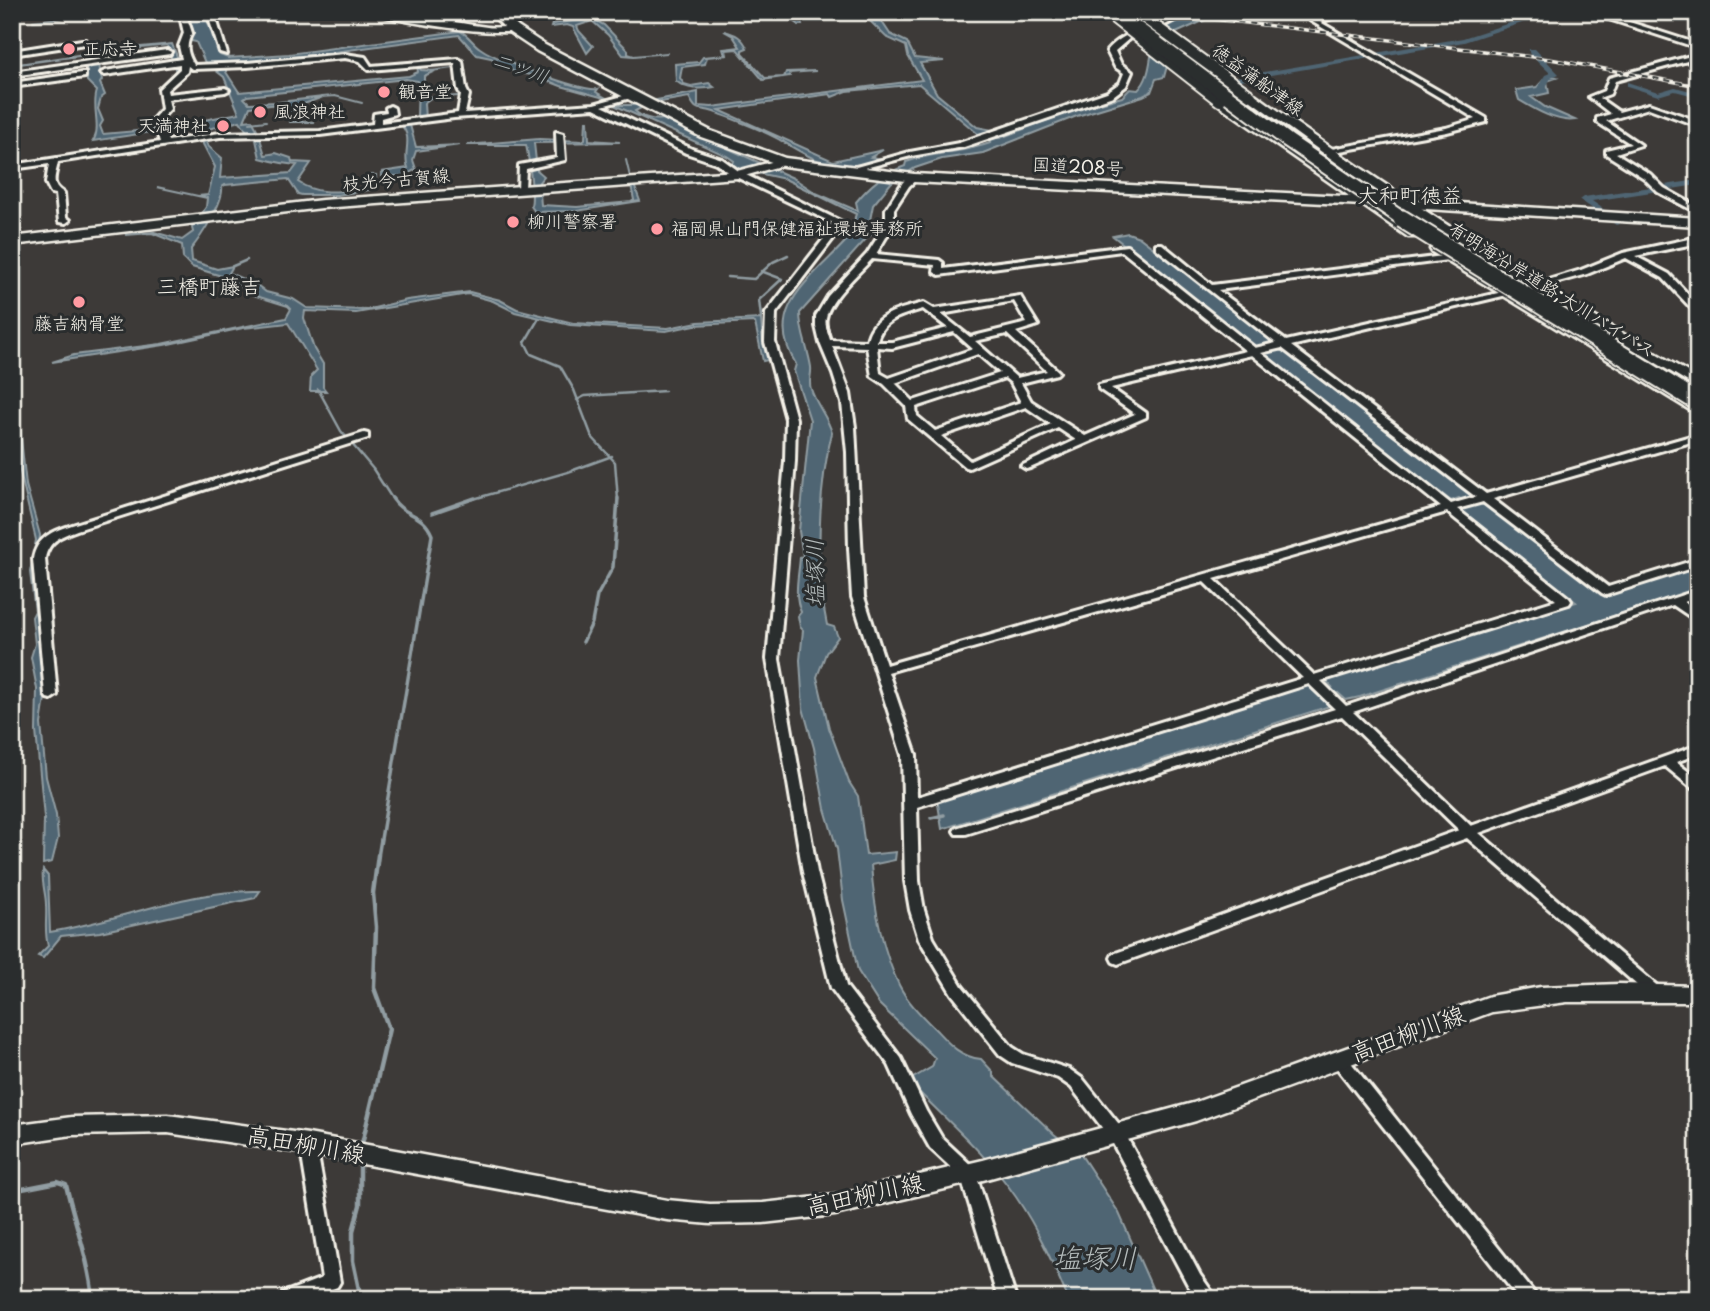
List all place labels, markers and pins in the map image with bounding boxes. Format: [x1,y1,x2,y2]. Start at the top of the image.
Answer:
place label: 正応寺 [83,34,137,61]
marker: 正応寺 [61,41,77,57]
place label: 観音堂 [398,77,452,104]
marker: 観音堂 [376,84,392,100]
place label: 風浪神社 [274,97,346,124]
marker: 風浪神社 [252,104,268,120]
place label: 天満神社 [137,111,209,138]
marker: 天満神社 [215,118,231,134]
place label: 柳川警察署 [527,207,617,234]
marker: 柳川警察署 [505,214,521,230]
place label: 福岡県山門保健福祉環境事務所 [671,214,923,241]
marker: 福岡県山門保健福祉環境事務所 [649,221,665,237]
marker: 藤吉納骨堂 [71,294,87,310]
place label: 藤吉納骨堂 [34,309,124,336]

